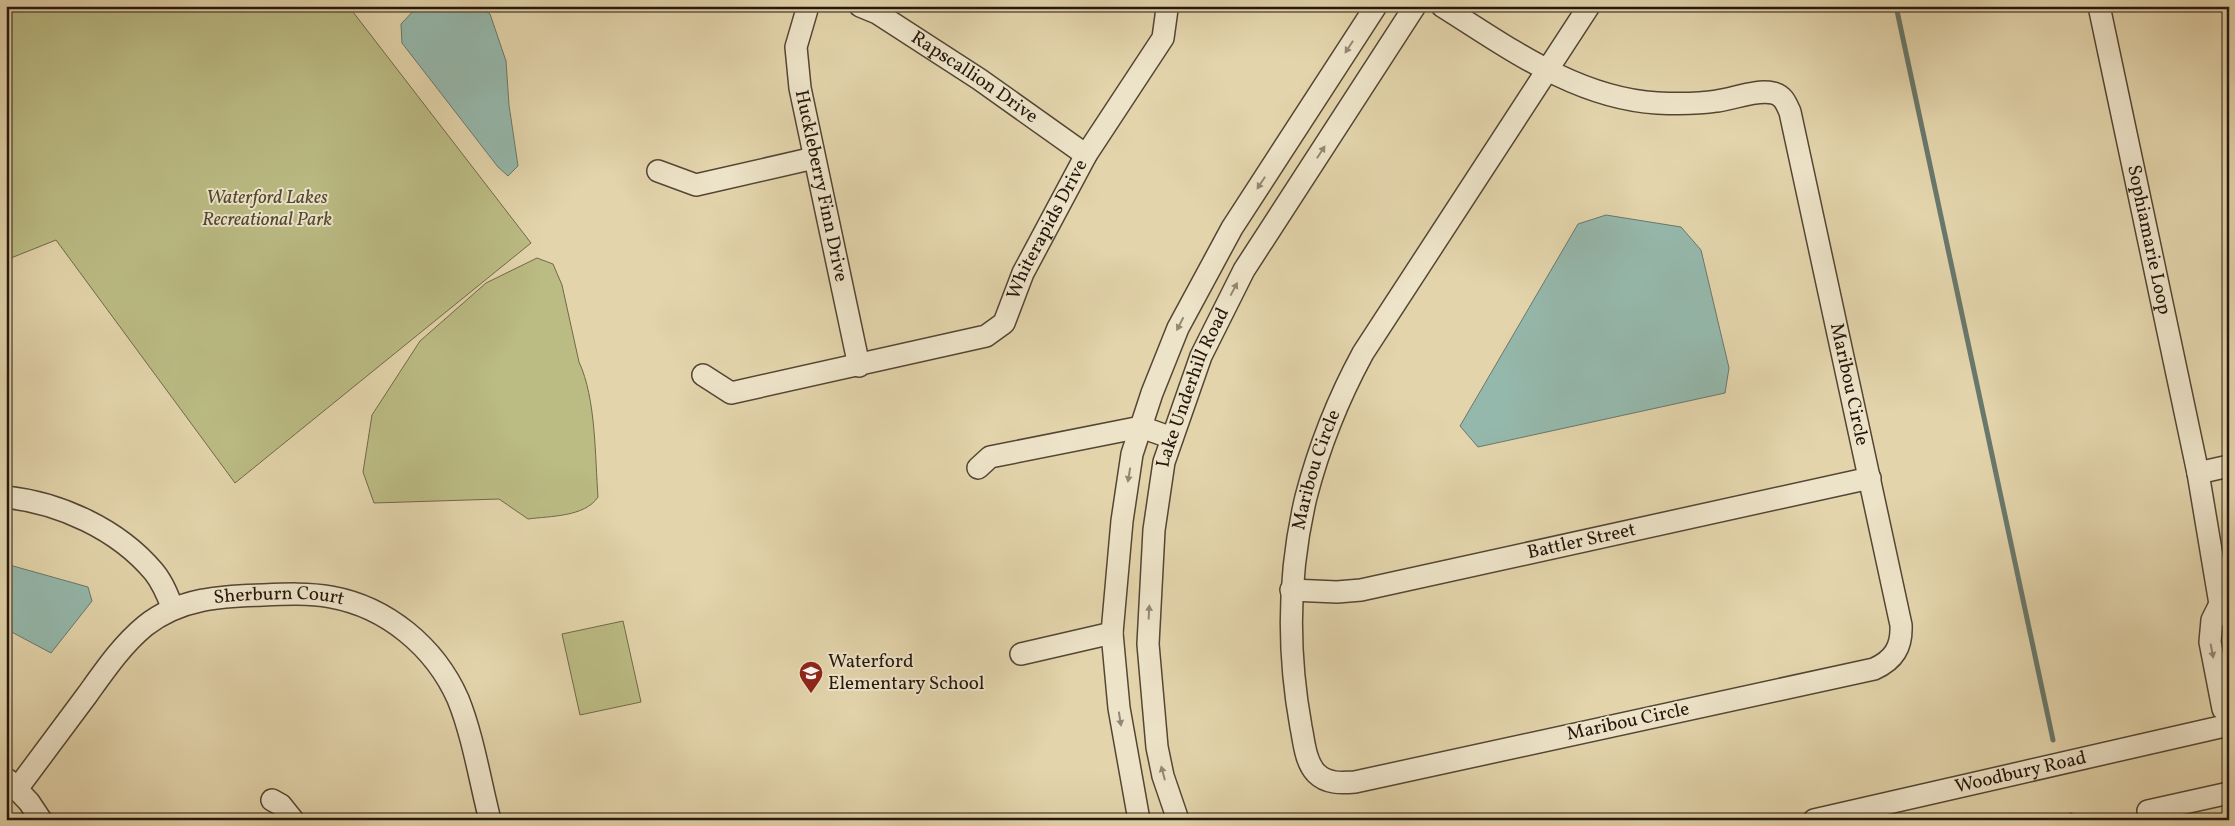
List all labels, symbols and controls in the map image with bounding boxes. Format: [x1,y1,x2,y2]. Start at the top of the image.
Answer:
street label: Rapscallion Drive [906,25,1043,130]
one-way arrow [1345,40,1354,54]
street label: Huckleberry Finn Drive [788,87,854,284]
one-way arrow [1316,145,1325,159]
street label: Whiterapids Drive [1001,155,1094,303]
street label: Sophiamarie Loop [2120,163,2177,317]
one-way arrow [1256,177,1266,190]
park label: Waterford Lakes Recreational Park [202,185,332,233]
one-way arrow [1230,282,1238,297]
street label: Lake Underhill Road [1150,303,1236,469]
one-way arrow [1176,317,1184,331]
street label: Maribou Circle [1823,321,1875,448]
street label: Maribou Circle [1286,406,1347,532]
one-way arrow [1125,467,1133,483]
street label: Battler Street [1525,517,1639,566]
street label: Sherburn Court [212,581,347,613]
one-way arrow [1146,604,1154,620]
one-way arrow [2208,643,2216,659]
place label: Waterford Elementary School [828,649,985,697]
school or university icon: Waterford Elementary School [798,660,824,694]
street label: Maribou Circle [1564,696,1692,748]
one-way arrow [1117,711,1125,727]
street label: Woodbury Road [1952,745,2089,800]
one-way arrow [1159,766,1167,781]

